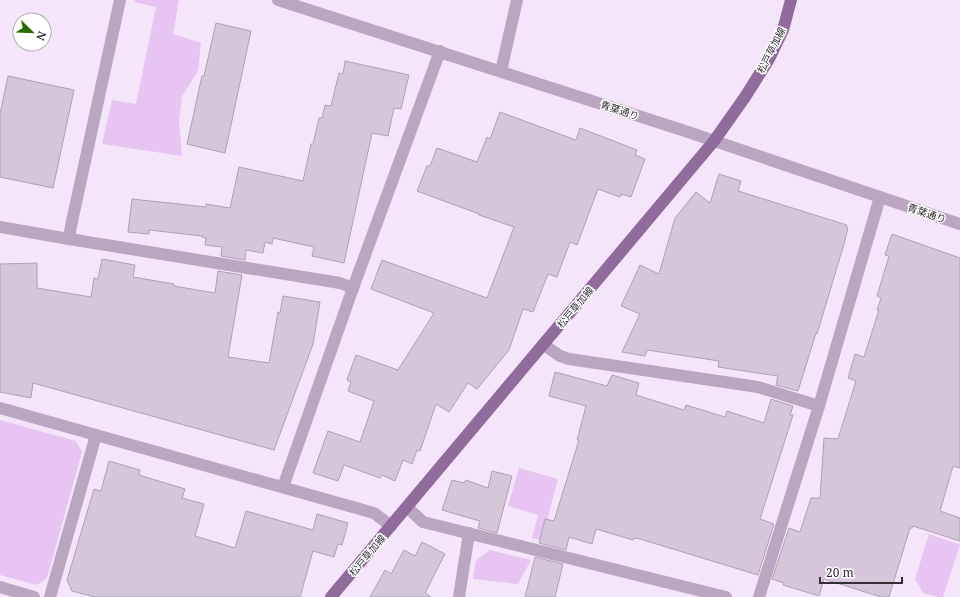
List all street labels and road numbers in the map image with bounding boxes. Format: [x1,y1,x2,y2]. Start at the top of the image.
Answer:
street label: 松戸草加線 [753,25,789,75]
street label: 青葉通り [599,97,641,123]
street label: 青葉通り [906,200,948,226]
street label: 松戸草加線 [554,283,596,331]
street label: 松戸草加線 [346,531,388,579]

